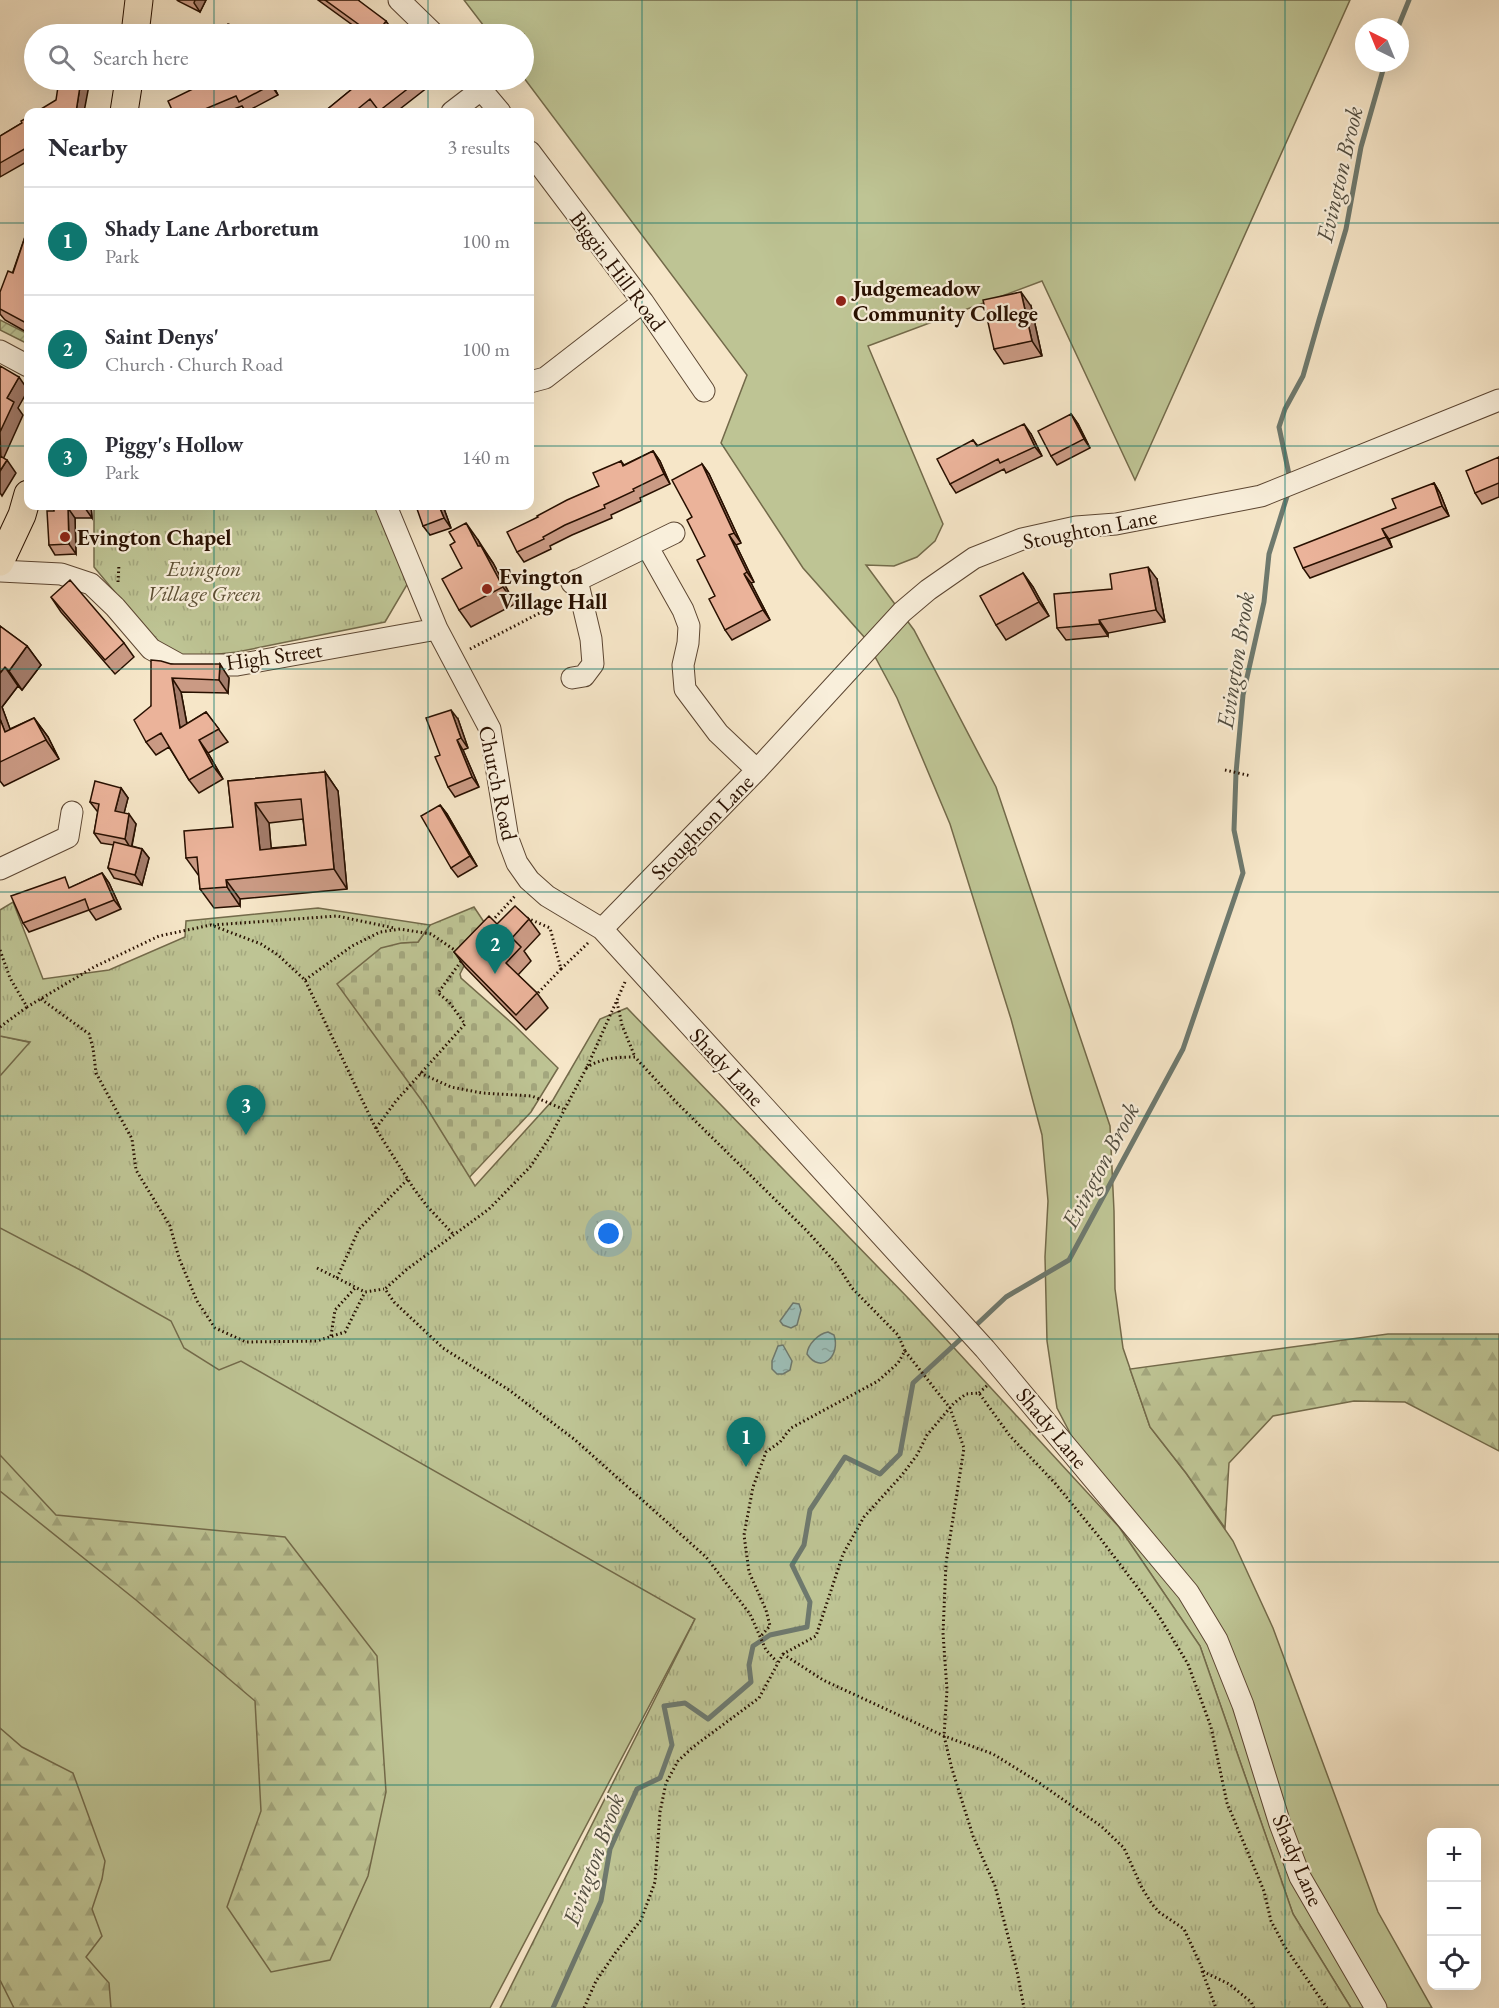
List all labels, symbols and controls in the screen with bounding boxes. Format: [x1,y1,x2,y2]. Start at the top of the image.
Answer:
north arrow [1355,18,1409,72]
search box [24,24,534,90]
icon: search [45,41,78,74]
text: Search here [93,43,188,72]
water label: Evington Brook [1308,103,1370,246]
text: Nearby [48,130,128,164]
text: 3 results [447,134,510,160]
street label: Biggin Hill Road [563,205,673,338]
text: Shady Lane Arboretum [105,214,319,243]
text: 1 [62,228,73,254]
text: 100 m [462,228,510,254]
text: Park [105,243,139,269]
place label: Judgemeadow Community College [851,274,1038,328]
marker: Judgemeadow Community College [834,294,848,308]
text: Saint Denys' [105,322,219,351]
text: 2 [62,336,73,362]
text: 100 m [462,336,510,362]
text: Church · Church Road [105,351,283,377]
text: Piggy's Hollow [105,430,244,459]
text: 3 [62,444,73,470]
text: 140 m [462,444,510,470]
text: Park [105,459,139,485]
street label: Stoughton Lane [1020,502,1160,556]
place label: Evington Chapel [77,523,232,552]
marker: Evington Chapel [58,530,72,544]
park label: Evington Village Green [147,554,261,608]
place label: Evington Village Hall [499,562,608,616]
marker: Evington Village Hall [480,582,494,596]
water label: Evington Brook [1209,589,1261,732]
street label: High Street [224,635,324,677]
street label: Church Road [472,723,524,844]
street label: Stoughton Lane [644,768,760,886]
pin: 2 [476,924,514,974]
street label: Shady Lane [683,1022,771,1113]
pin: 3 [226,1086,266,1135]
water label: Evington Brook [1053,1097,1146,1234]
your location [594,1219,623,1248]
street label: Shady Lane [1010,1381,1095,1475]
pin: 1 [726,1418,766,1467]
water label: Evington Brook [554,1789,631,1930]
street label: Shady Lane [1266,1810,1331,1911]
map controls [1427,1828,1481,1990]
button: + [1427,1828,1481,1882]
button: − [1427,1882,1481,1936]
button: locate [1427,1936,1481,1990]

